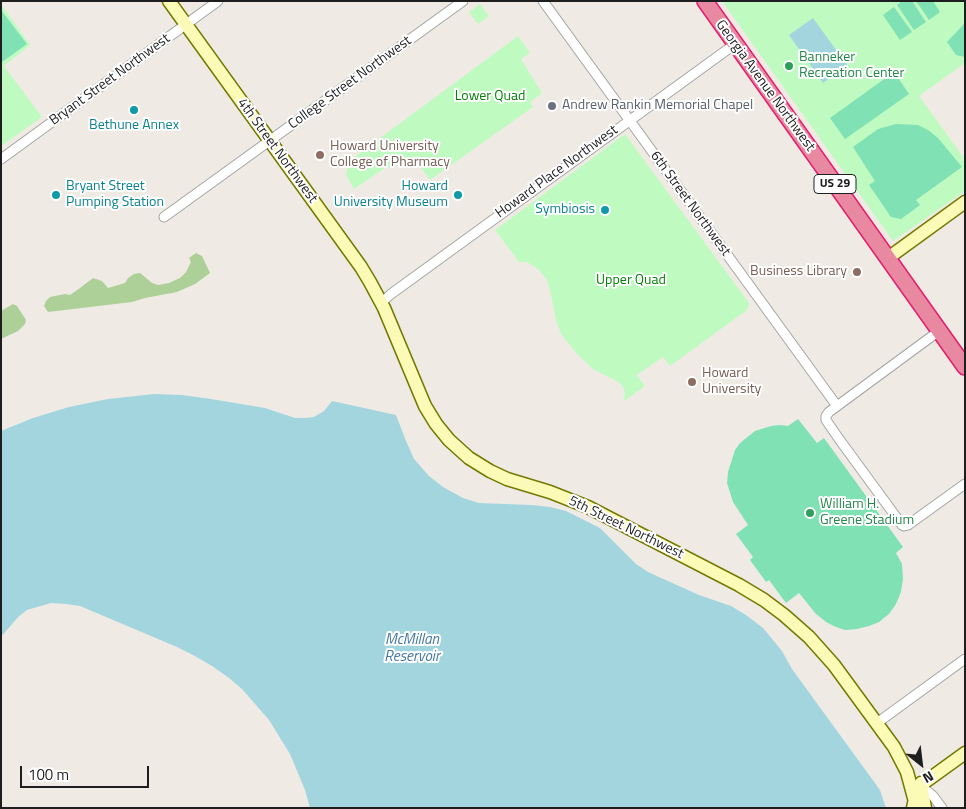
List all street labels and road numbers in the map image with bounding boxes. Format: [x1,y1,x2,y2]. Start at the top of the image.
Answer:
street label: Georgia Avenue Northwest [712,17,818,155]
street label: Bryant Street Northwest [46,31,174,129]
street label: College Street Northwest [285,33,415,133]
street label: 4th Street Northwest [233,95,321,207]
street label: Howard Place Northwest [492,122,622,222]
street label: 6th Street Northwest [646,148,734,260]
road number: US 29 [814,174,856,193]
street label: 5th Street Northwest [566,493,686,563]

